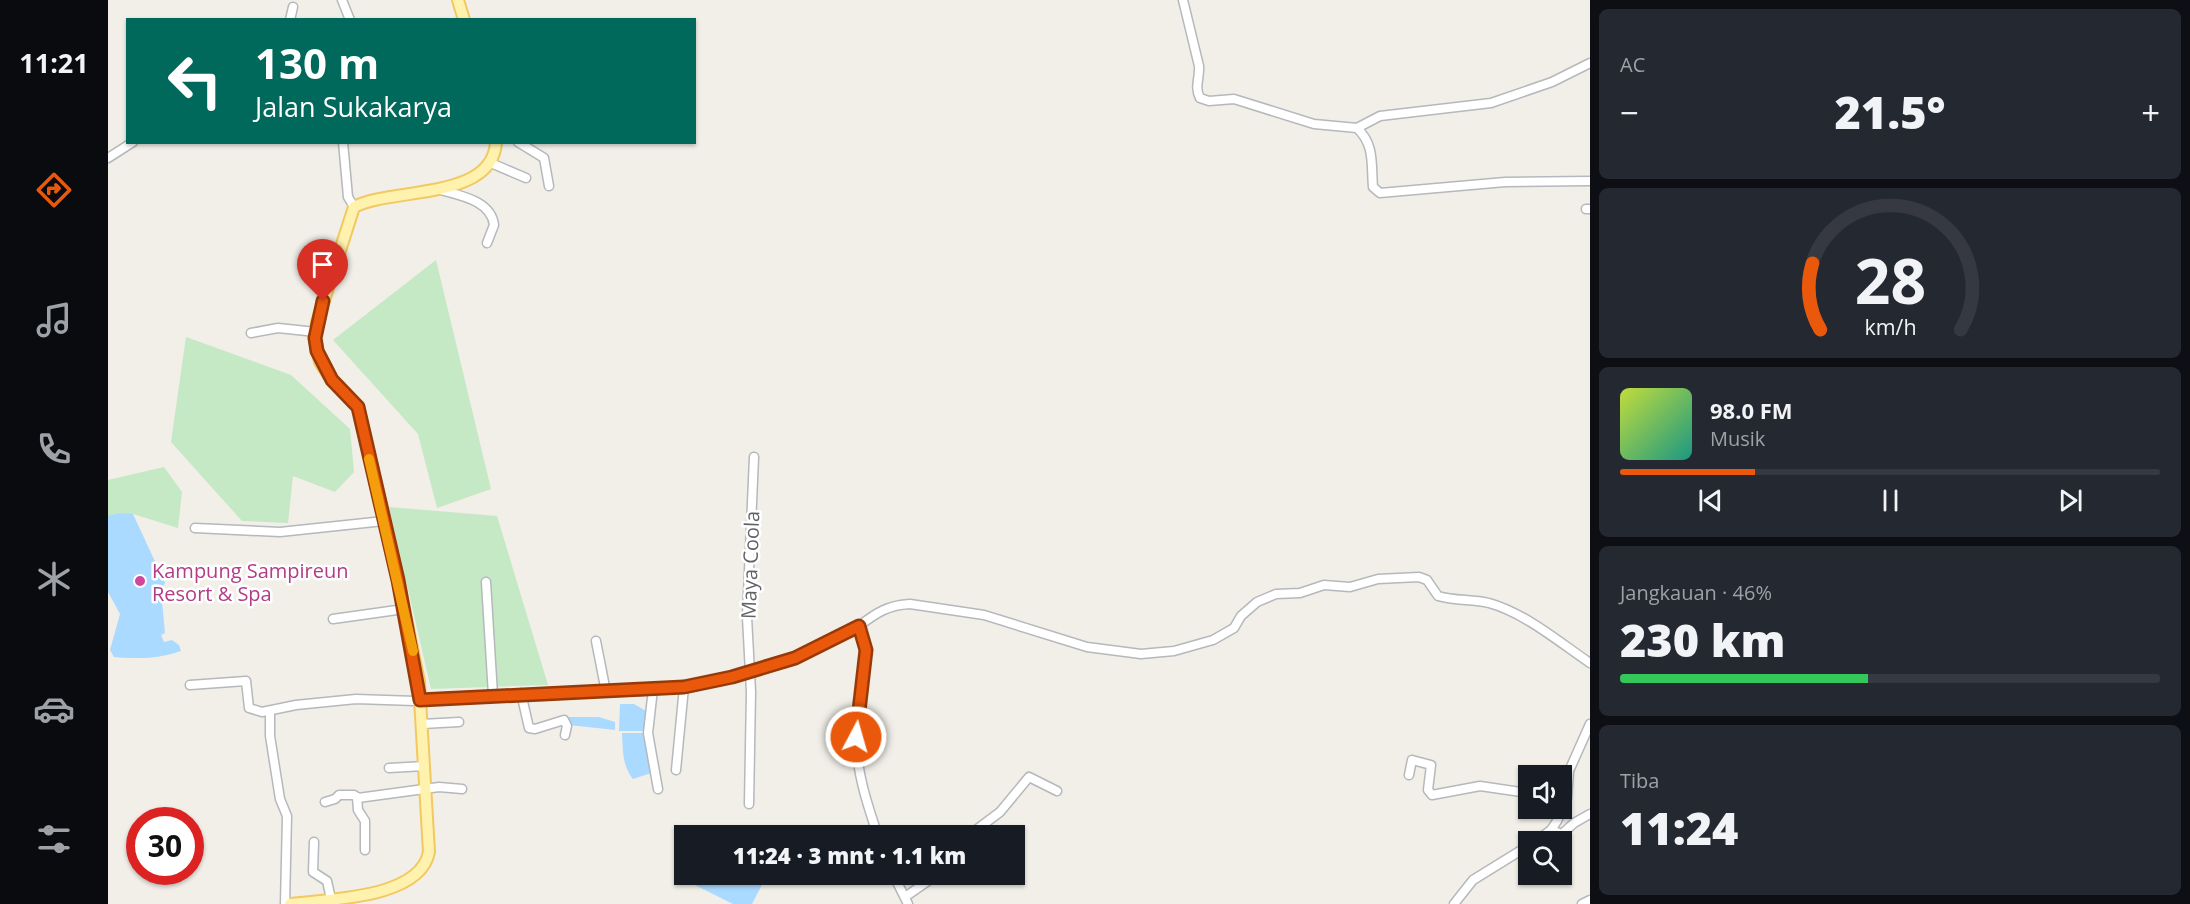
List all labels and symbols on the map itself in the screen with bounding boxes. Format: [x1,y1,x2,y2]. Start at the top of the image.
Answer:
pin [297,239,348,301]
street label: Maya Coola [735,510,765,620]
place label: Kampung Sampireun Resort & Spa [152,557,349,607]
marker: Kampung Sampireun Resort & Spa [133,574,147,588]
position arrow [824,705,888,769]
speed limit sign: 30 [126,807,204,885]

